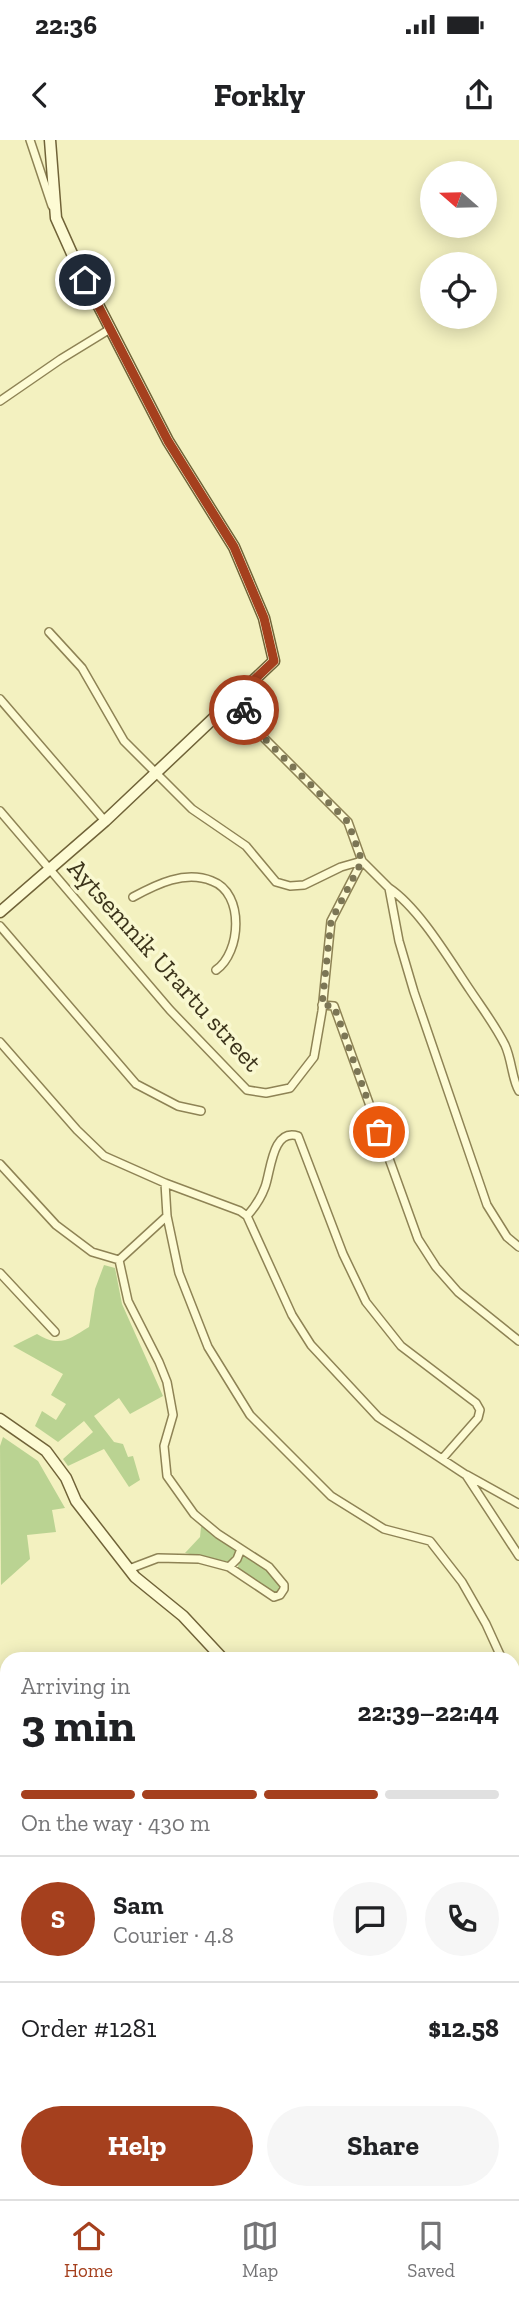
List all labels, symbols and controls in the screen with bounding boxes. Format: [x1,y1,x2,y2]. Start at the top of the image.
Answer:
text: 22:36 [35,9,97,41]
icon: back [21,76,59,114]
text: Forkly [214,76,305,114]
icon: share [460,76,498,114]
north arrow [420,161,497,238]
map controls [420,161,497,329]
pin [55,250,115,310]
button: locate [420,252,497,329]
icon: home [66,261,104,299]
courier [209,675,279,745]
icon: bike [225,691,263,729]
street label: Aytsemnik Urartu street [61,852,269,1078]
pin [349,1102,409,1162]
icon: bag [360,1113,398,1151]
text: Arriving in [21,1672,130,1700]
text: 22:39–22:44 [358,1696,499,1728]
text: 3 min [21,1698,135,1753]
text: On the way · 430 m [21,1809,210,1837]
button: chat [333,1882,407,1956]
button: phone [425,1882,499,1956]
text: Sam [113,1889,163,1921]
text: S [51,1903,65,1935]
text: Courier · 4.8 [113,1921,234,1949]
text: Order #1281 [21,2012,157,2044]
text: $12.58 [428,2012,499,2044]
button: Help [21,2106,253,2186]
button: Share [267,2106,499,2186]
tab: Home [64,2217,113,2282]
tab: Map [241,2217,279,2282]
tab: Saved [407,2217,455,2282]

